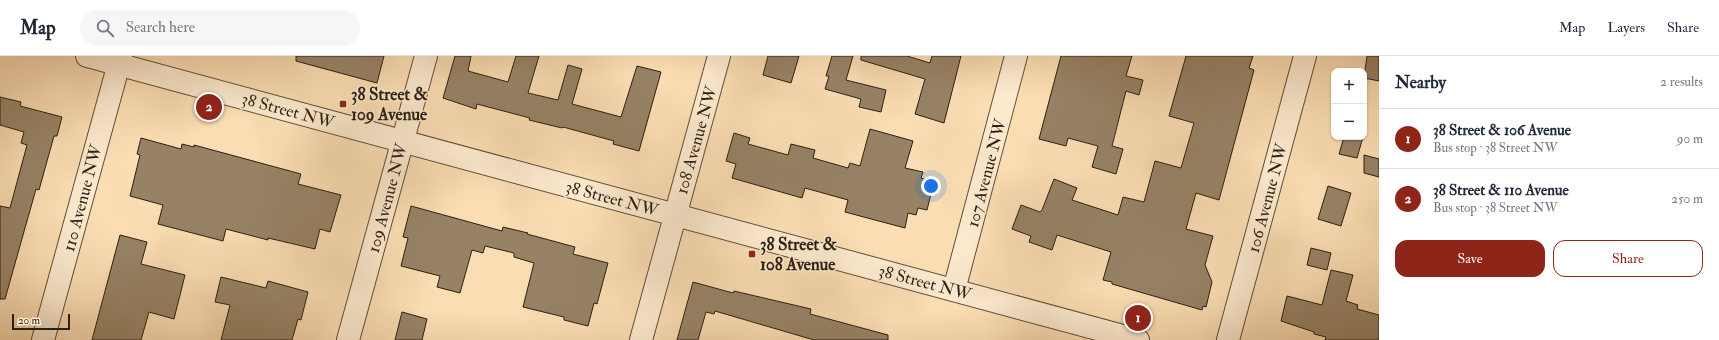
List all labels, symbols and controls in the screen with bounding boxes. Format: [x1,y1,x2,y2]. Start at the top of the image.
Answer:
search box [80,10,360,46]
text: Map [20,16,56,40]
icon: search [94,17,116,39]
text: Search here [126,18,195,37]
text: Map [1559,19,1585,36]
text: Layers [1607,19,1645,36]
text: Share [1667,19,1699,36]
map controls [1331,68,1367,140]
button: + [1331,68,1367,104]
text: Nearby [1395,72,1446,93]
text: 2 results [1660,74,1703,90]
street label: 108 Avenue NW [671,83,722,197]
place label: 38 Street & 109 Avenue [351,84,428,125]
street label: 38 Street NW [239,88,337,133]
pin: 2 [196,92,222,122]
marker: 38 Street & 109 Avenue [338,99,348,109]
button: − [1331,104,1367,140]
street label: 107 Avenue NW [962,116,1011,230]
text: 38 Street & 106 Avenue [1433,121,1571,140]
text: 1 [1406,131,1410,147]
text: 90 m [1677,131,1703,147]
text: Bus stop · 38 Street NW [1433,140,1558,156]
street label: 109 Avenue NW [363,141,412,255]
street label: 106 Avenue NW [1243,141,1292,255]
street label: 110 Avenue NW [58,142,107,254]
street label: 38 Street NW [563,176,661,221]
your location [921,176,941,196]
text: 38 Street & 110 Avenue [1433,181,1569,200]
text: 2 [1405,191,1411,207]
text: 250 m [1671,191,1703,207]
text: Bus stop · 38 Street NW [1433,200,1558,216]
place label: 38 Street & 108 Avenue [760,234,837,275]
button: Save [1395,240,1545,277]
button: Share [1553,240,1703,277]
marker: 38 Street & 108 Avenue [747,249,757,259]
street label: 38 Street NW [876,260,974,305]
pin: 1 [1125,303,1151,333]
scale bar [12,312,70,331]
text: 20 m [18,314,40,327]

